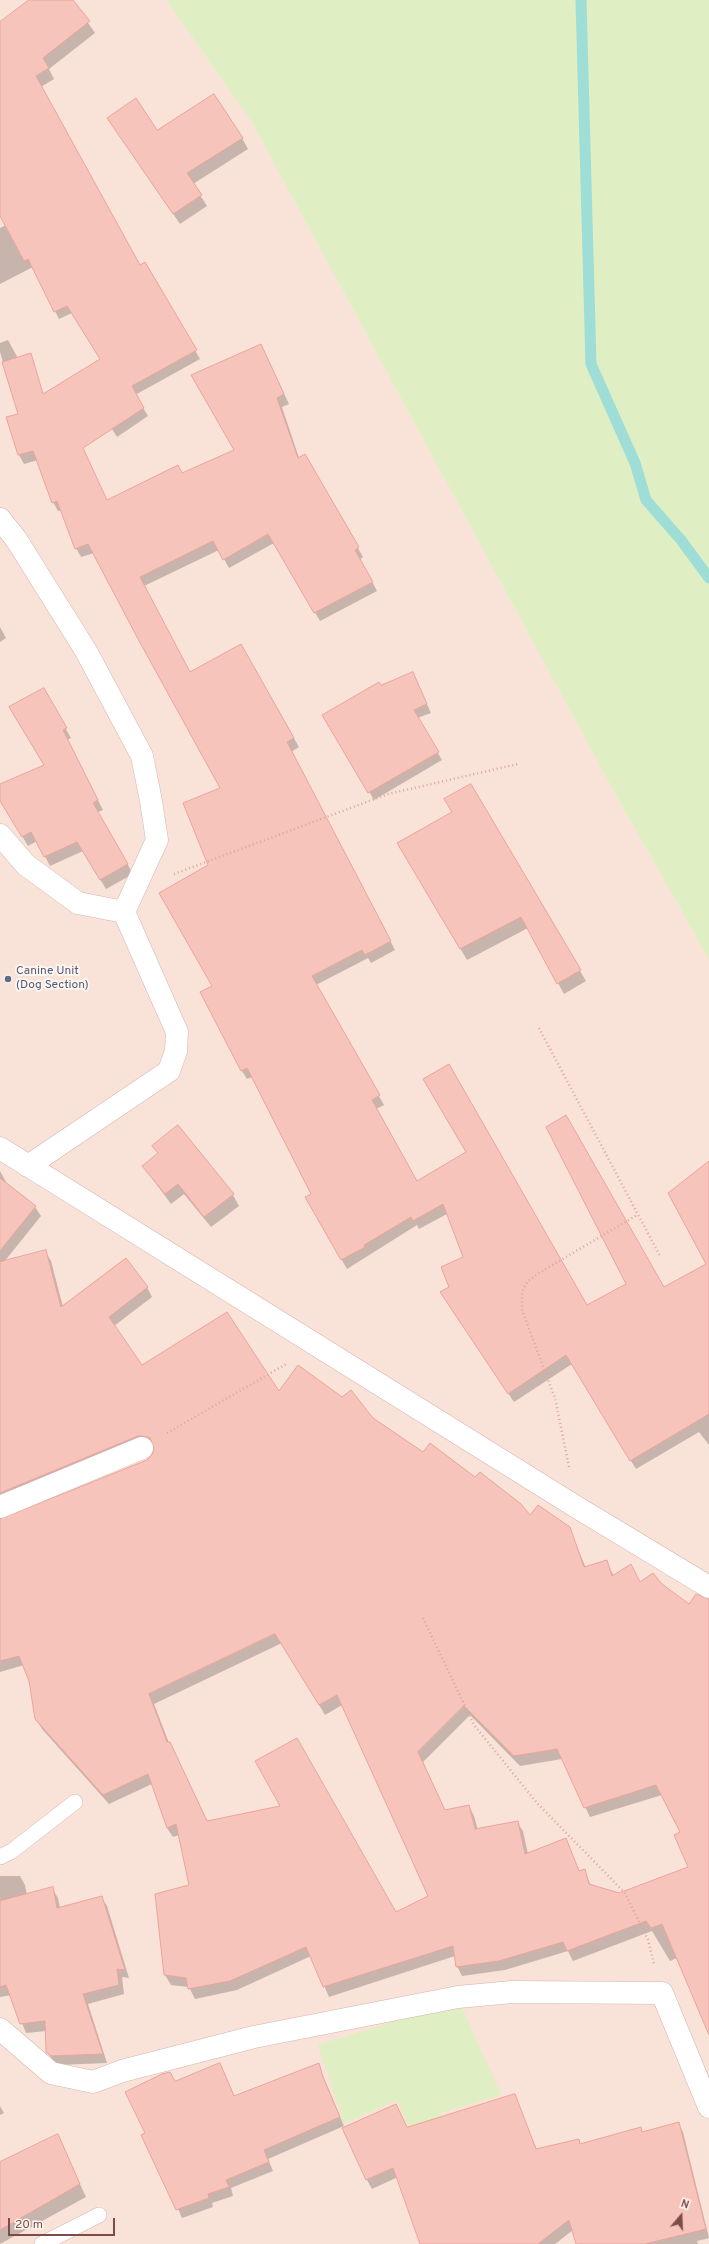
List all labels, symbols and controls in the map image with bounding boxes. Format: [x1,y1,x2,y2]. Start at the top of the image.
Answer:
place label: Canine Unit (Dog Section) [16,965,89,993]
marker: Canine Unit (Dog Section) [3,974,13,984]
north arrow [661,2196,701,2236]
text: N [679,2197,691,2213]
scale bar [10,2210,117,2236]
text: 20 m [15,2217,43,2233]

